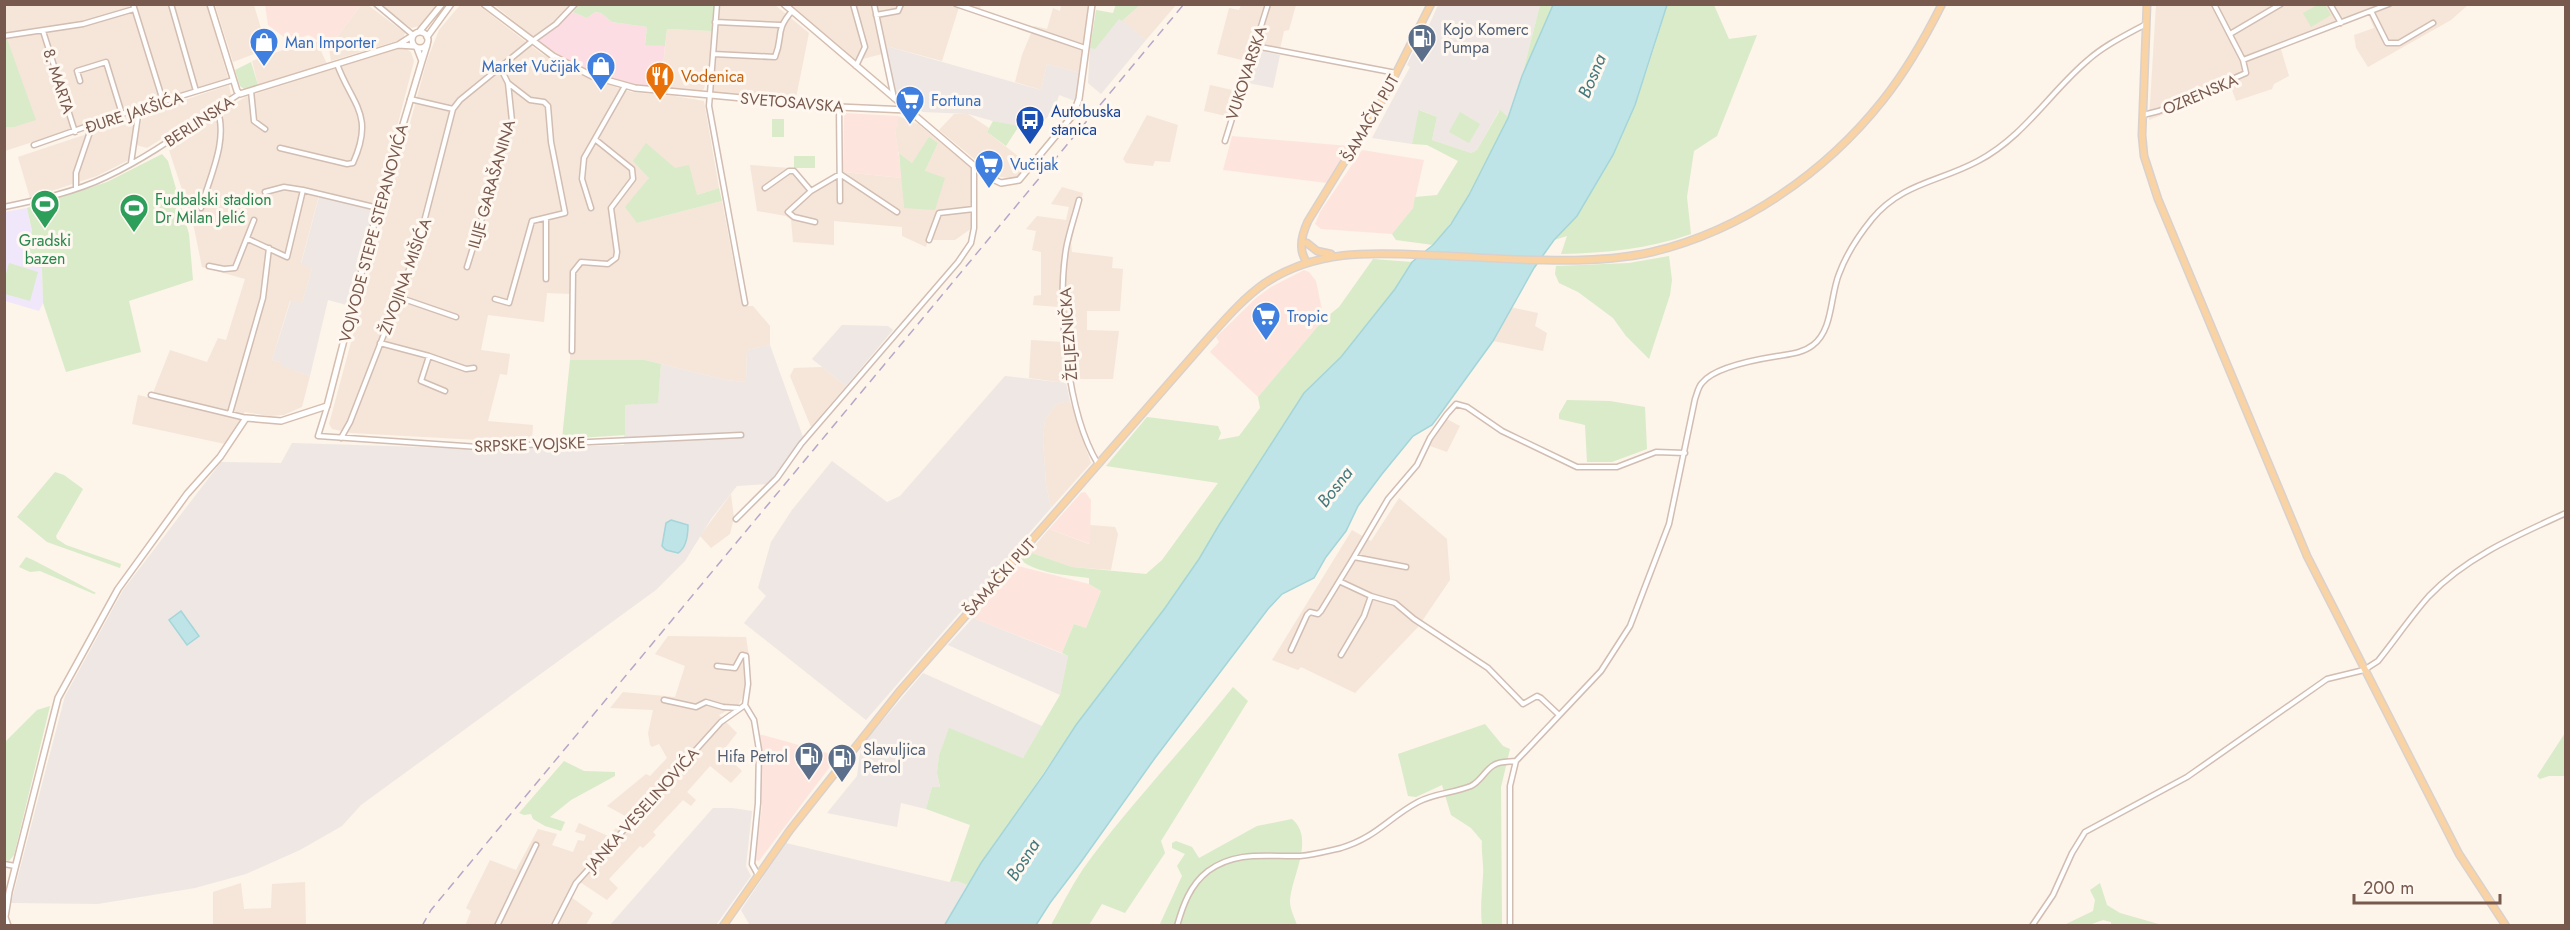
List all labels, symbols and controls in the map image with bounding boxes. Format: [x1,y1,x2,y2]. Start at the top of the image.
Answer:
place label: Kojo Komerc Pumpa [1443,18,1529,59]
fuel station icon: Kojo Komerc Pumpa [1406,22,1438,64]
street label: VUKOVARSKA [1220,23,1273,123]
shop icon: Man Importer [248,26,280,68]
place label: Man Importer [285,31,377,54]
street label: 8. MARTA [37,46,80,117]
shop icon: Market Vučijak [585,50,617,92]
water label: Bosna [1571,50,1613,102]
place label: Market Vučijak [482,55,581,78]
restaurant icon: Vodenica [644,60,676,102]
place label: Vodenica [681,65,744,88]
street label: OZRENSKA [2159,68,2242,121]
street label: ŠAMAČKI PUT [1336,70,1405,166]
supermarket icon: Fortuna [894,84,926,126]
street label: ĐURE JAKŠIĆA [83,86,186,139]
street label: SVETOSAVSKA [739,87,845,119]
place label: Fortuna [931,89,981,112]
street label: BERLINSKA [160,90,239,152]
place label: Autobuska stanica [1051,100,1121,141]
bus stop icon: Autobuska stanica [1014,104,1046,146]
street label: ILIJE GARAŠANINA [462,117,521,251]
street label: VOJVODE STEPE STEPANOVIĆA [333,121,414,345]
supermarket icon: Vučijak [973,148,1005,190]
place label: Vučijak [1010,153,1059,176]
sports icon: Gradski bazen [29,188,61,230]
place label: Fudbalski stadion Dr Milan Jelić [155,188,272,229]
sports icon: Fudbalski stadion Dr Milan Jelić [118,192,150,234]
street label: ŽIVOJINA MIŠIĆA [374,214,437,338]
place label: Gradski bazen [19,229,71,270]
street label: ŽELJEZNIČKA [1054,286,1083,381]
supermarket icon: Tropic [1250,300,1282,342]
place label: Tropic [1287,305,1328,328]
street label: SRPSKE VOJSKE [474,431,586,458]
water label: Bosna [1311,461,1359,513]
street label: ŠAMAČKI PUT [958,533,1041,621]
place label: Slavuljica Petrol [863,738,926,779]
fuel station icon: Hifa Petrol [793,740,825,782]
street label: JANKA VESELINOVIĆA [579,742,705,878]
fuel station icon: Slavuljica Petrol [826,742,858,784]
place label: Hifa Petrol [717,745,788,768]
water label: Bosna [1000,834,1046,886]
scale bar [2354,867,2500,905]
text: 200 m [2363,875,2414,901]

